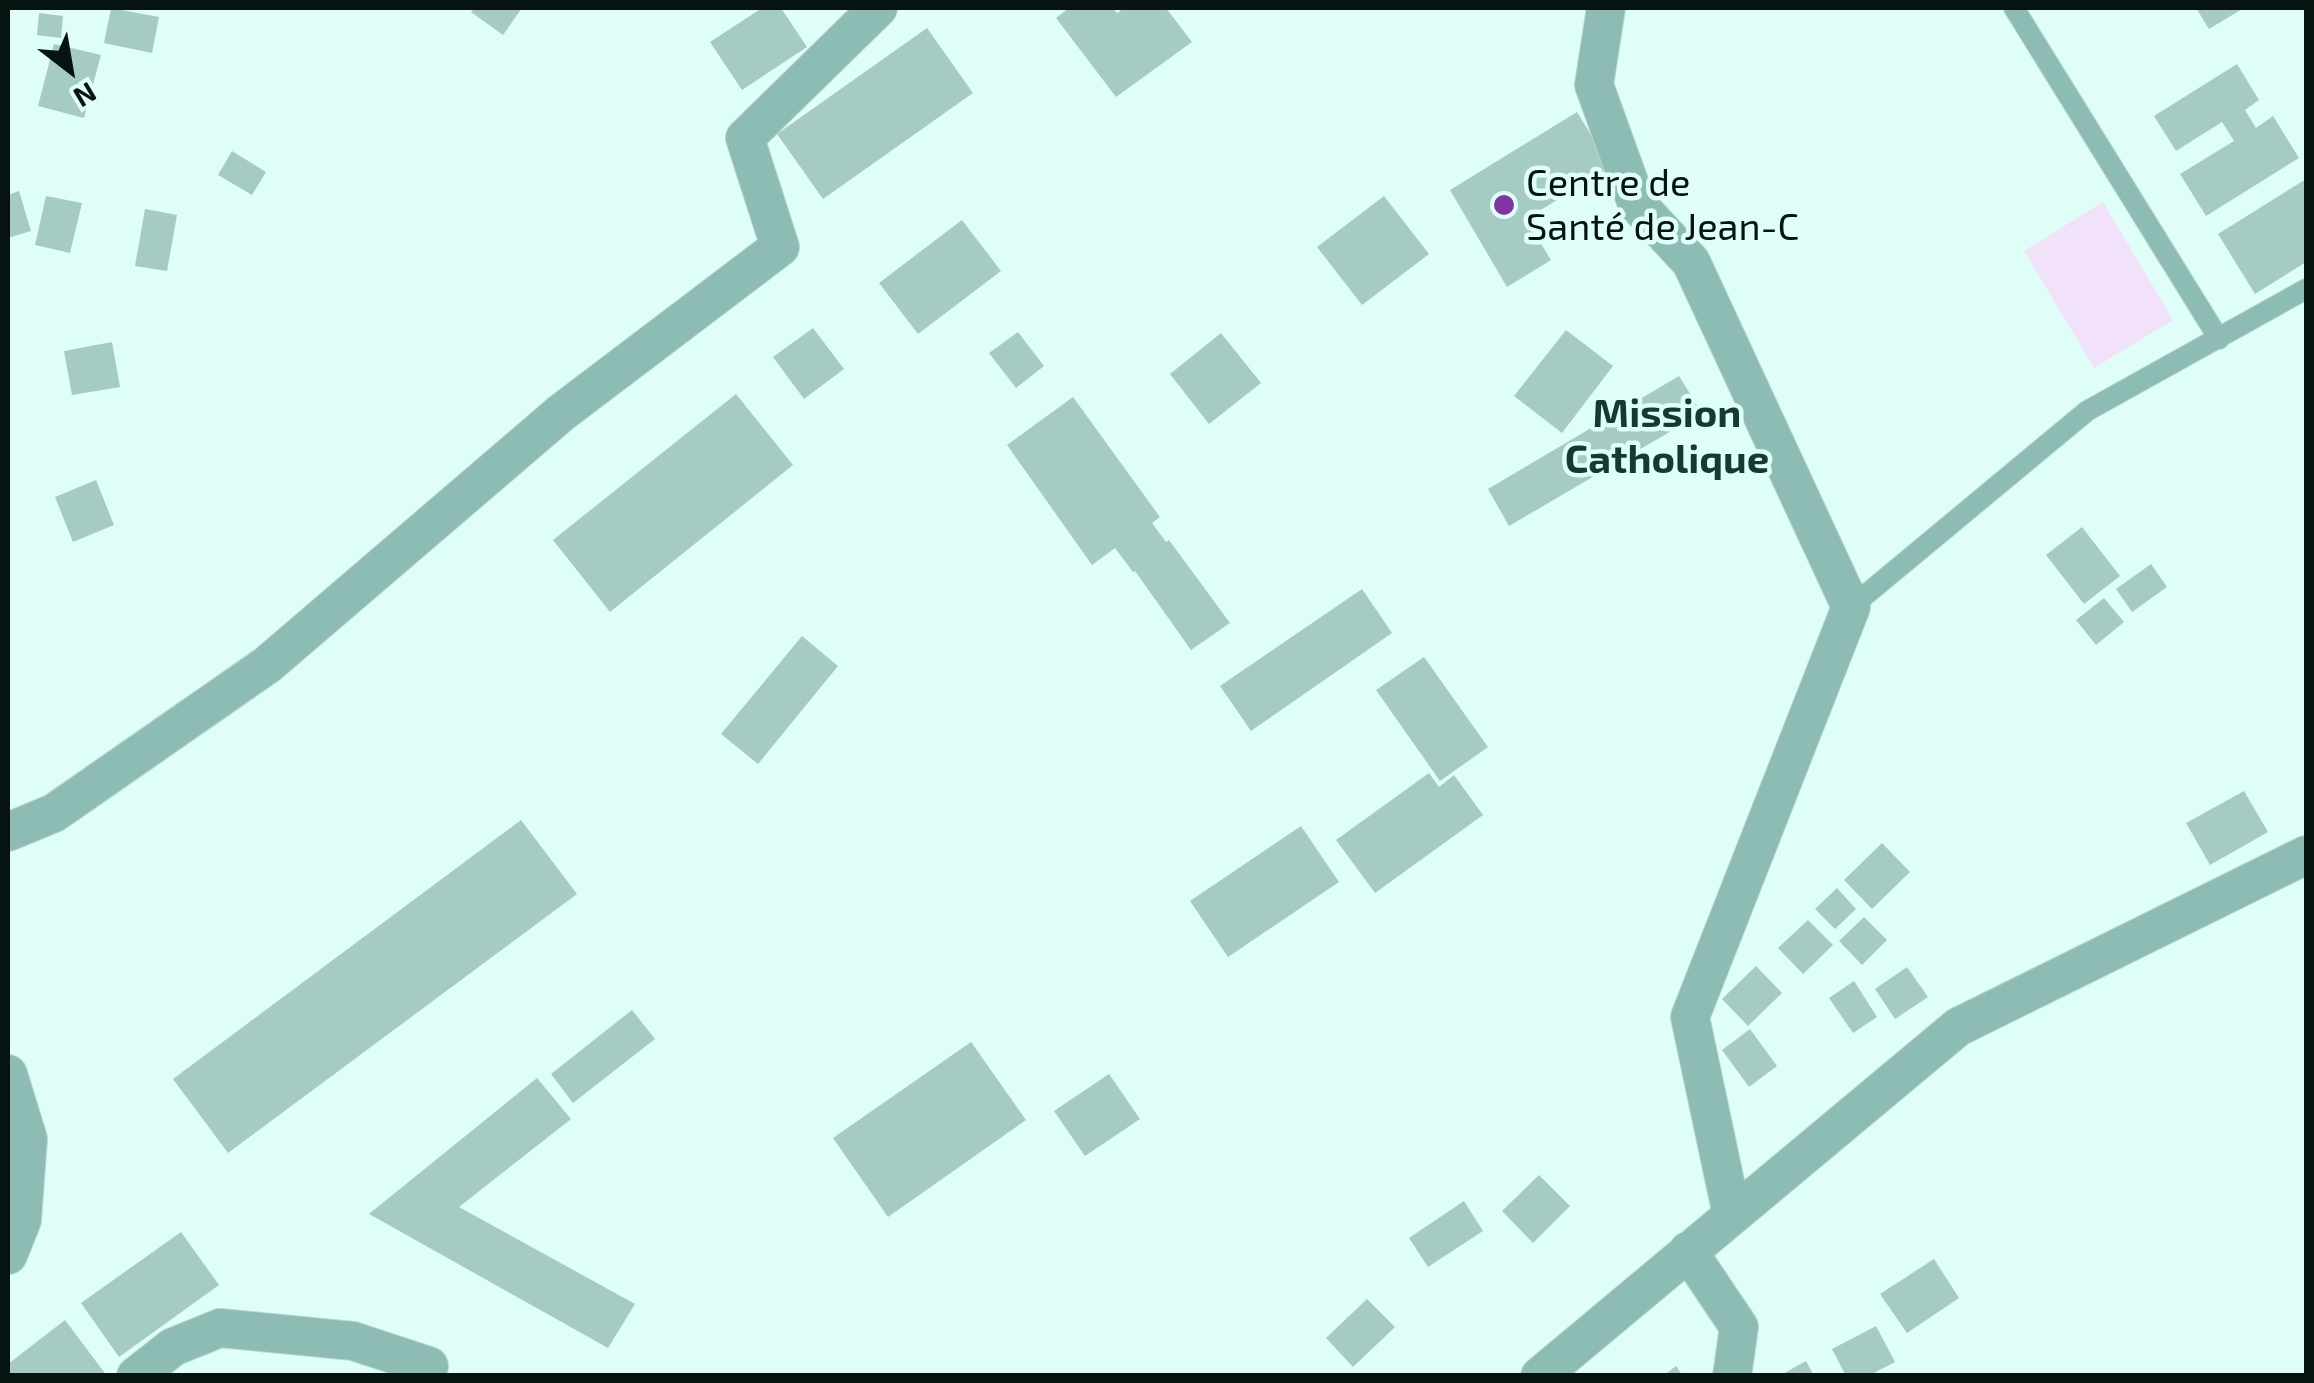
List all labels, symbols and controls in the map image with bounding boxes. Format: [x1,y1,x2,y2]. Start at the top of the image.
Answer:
north arrow [20,20,120,120]
text: N [68,76,103,115]
place label: Centre de Santé de Jean-C [1526,160,1799,250]
marker: Centre de Santé de Jean-C [1491,192,1517,218]
district label: Mission Catholique [1565,390,1769,484]

